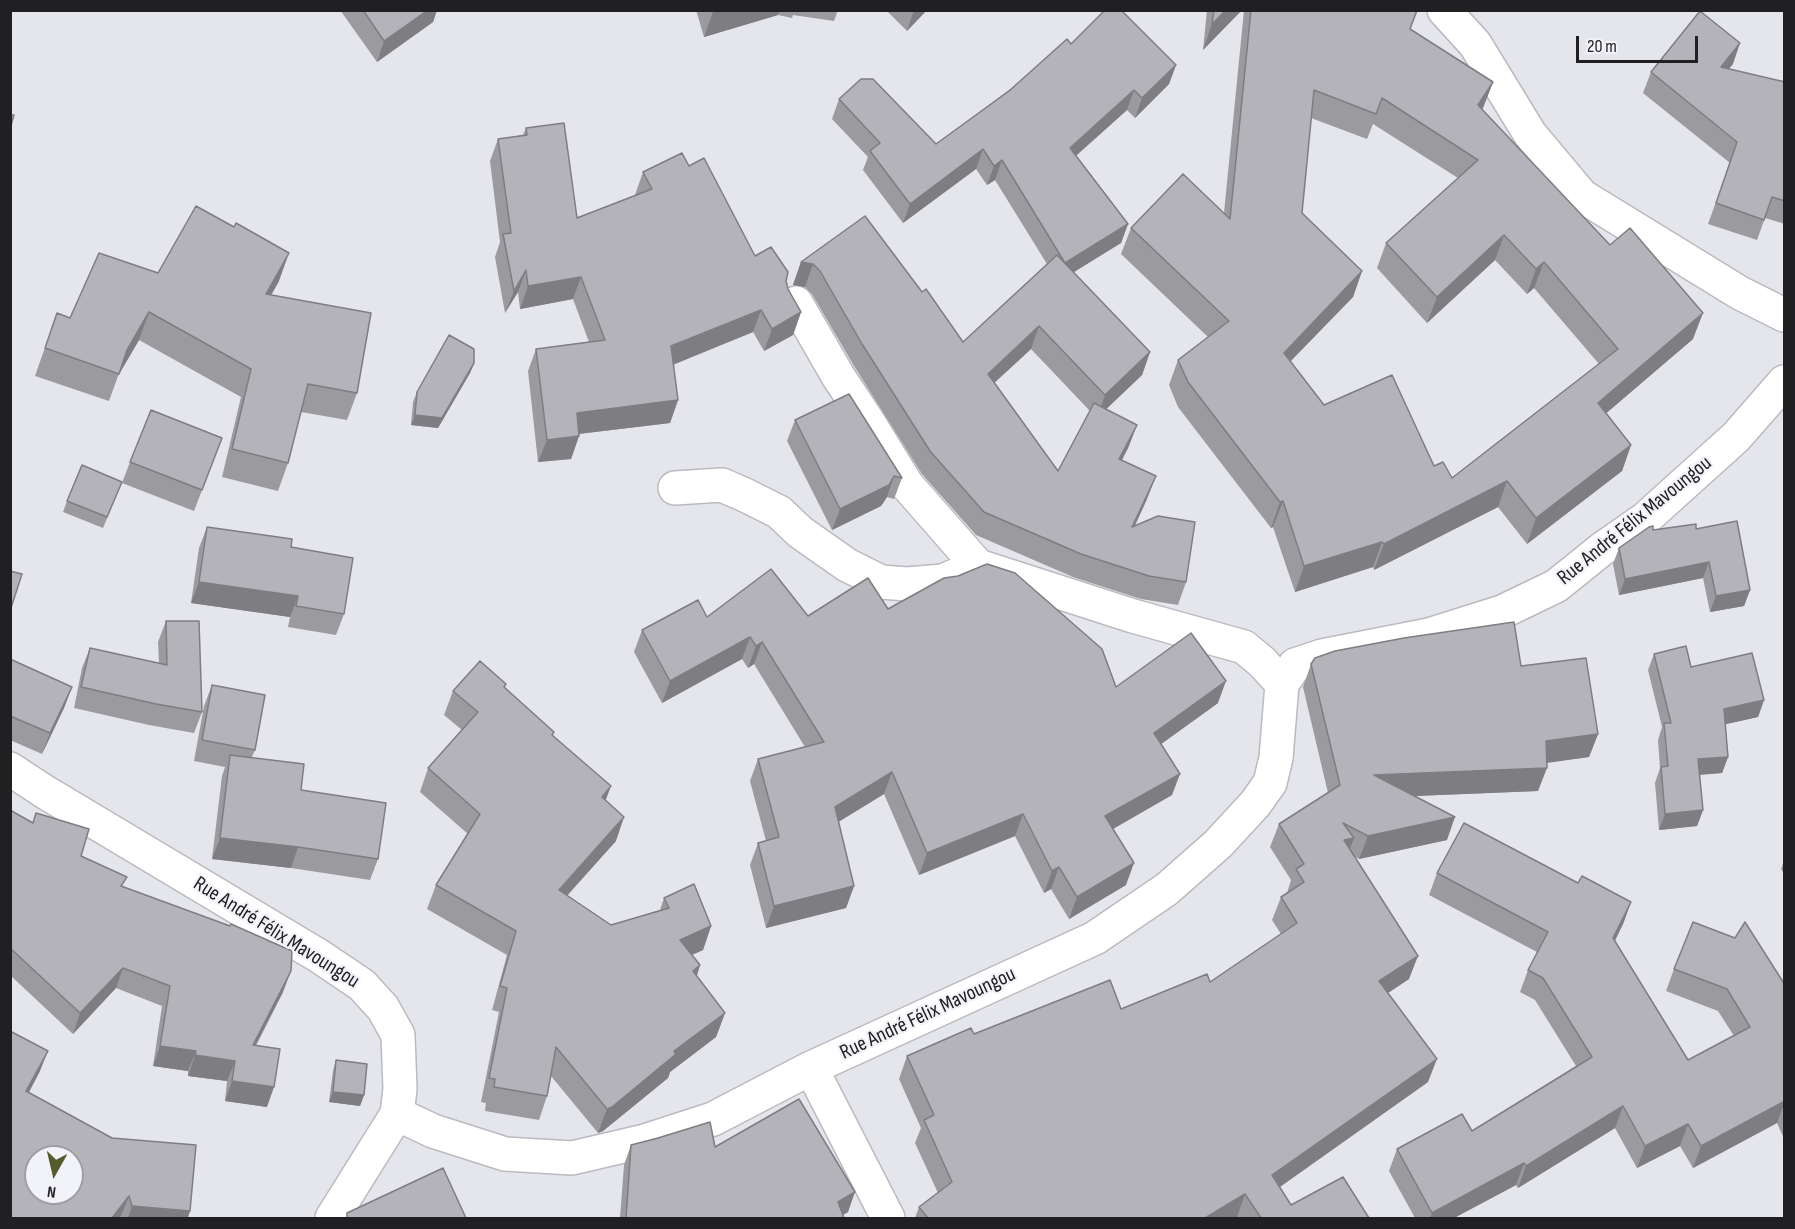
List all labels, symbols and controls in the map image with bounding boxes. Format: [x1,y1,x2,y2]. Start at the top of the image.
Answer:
scale bar [1579,24,1700,62]
text: 20 m [1587,36,1617,57]
street label: Rue André Félix Mavoungou [1553,451,1717,591]
street label: Rue André Félix Mavoungou [188,872,364,994]
street label: Rue André Félix Mavoungou [836,962,1020,1066]
north arrow [24,1145,84,1205]
text: N [46,1181,57,1201]

